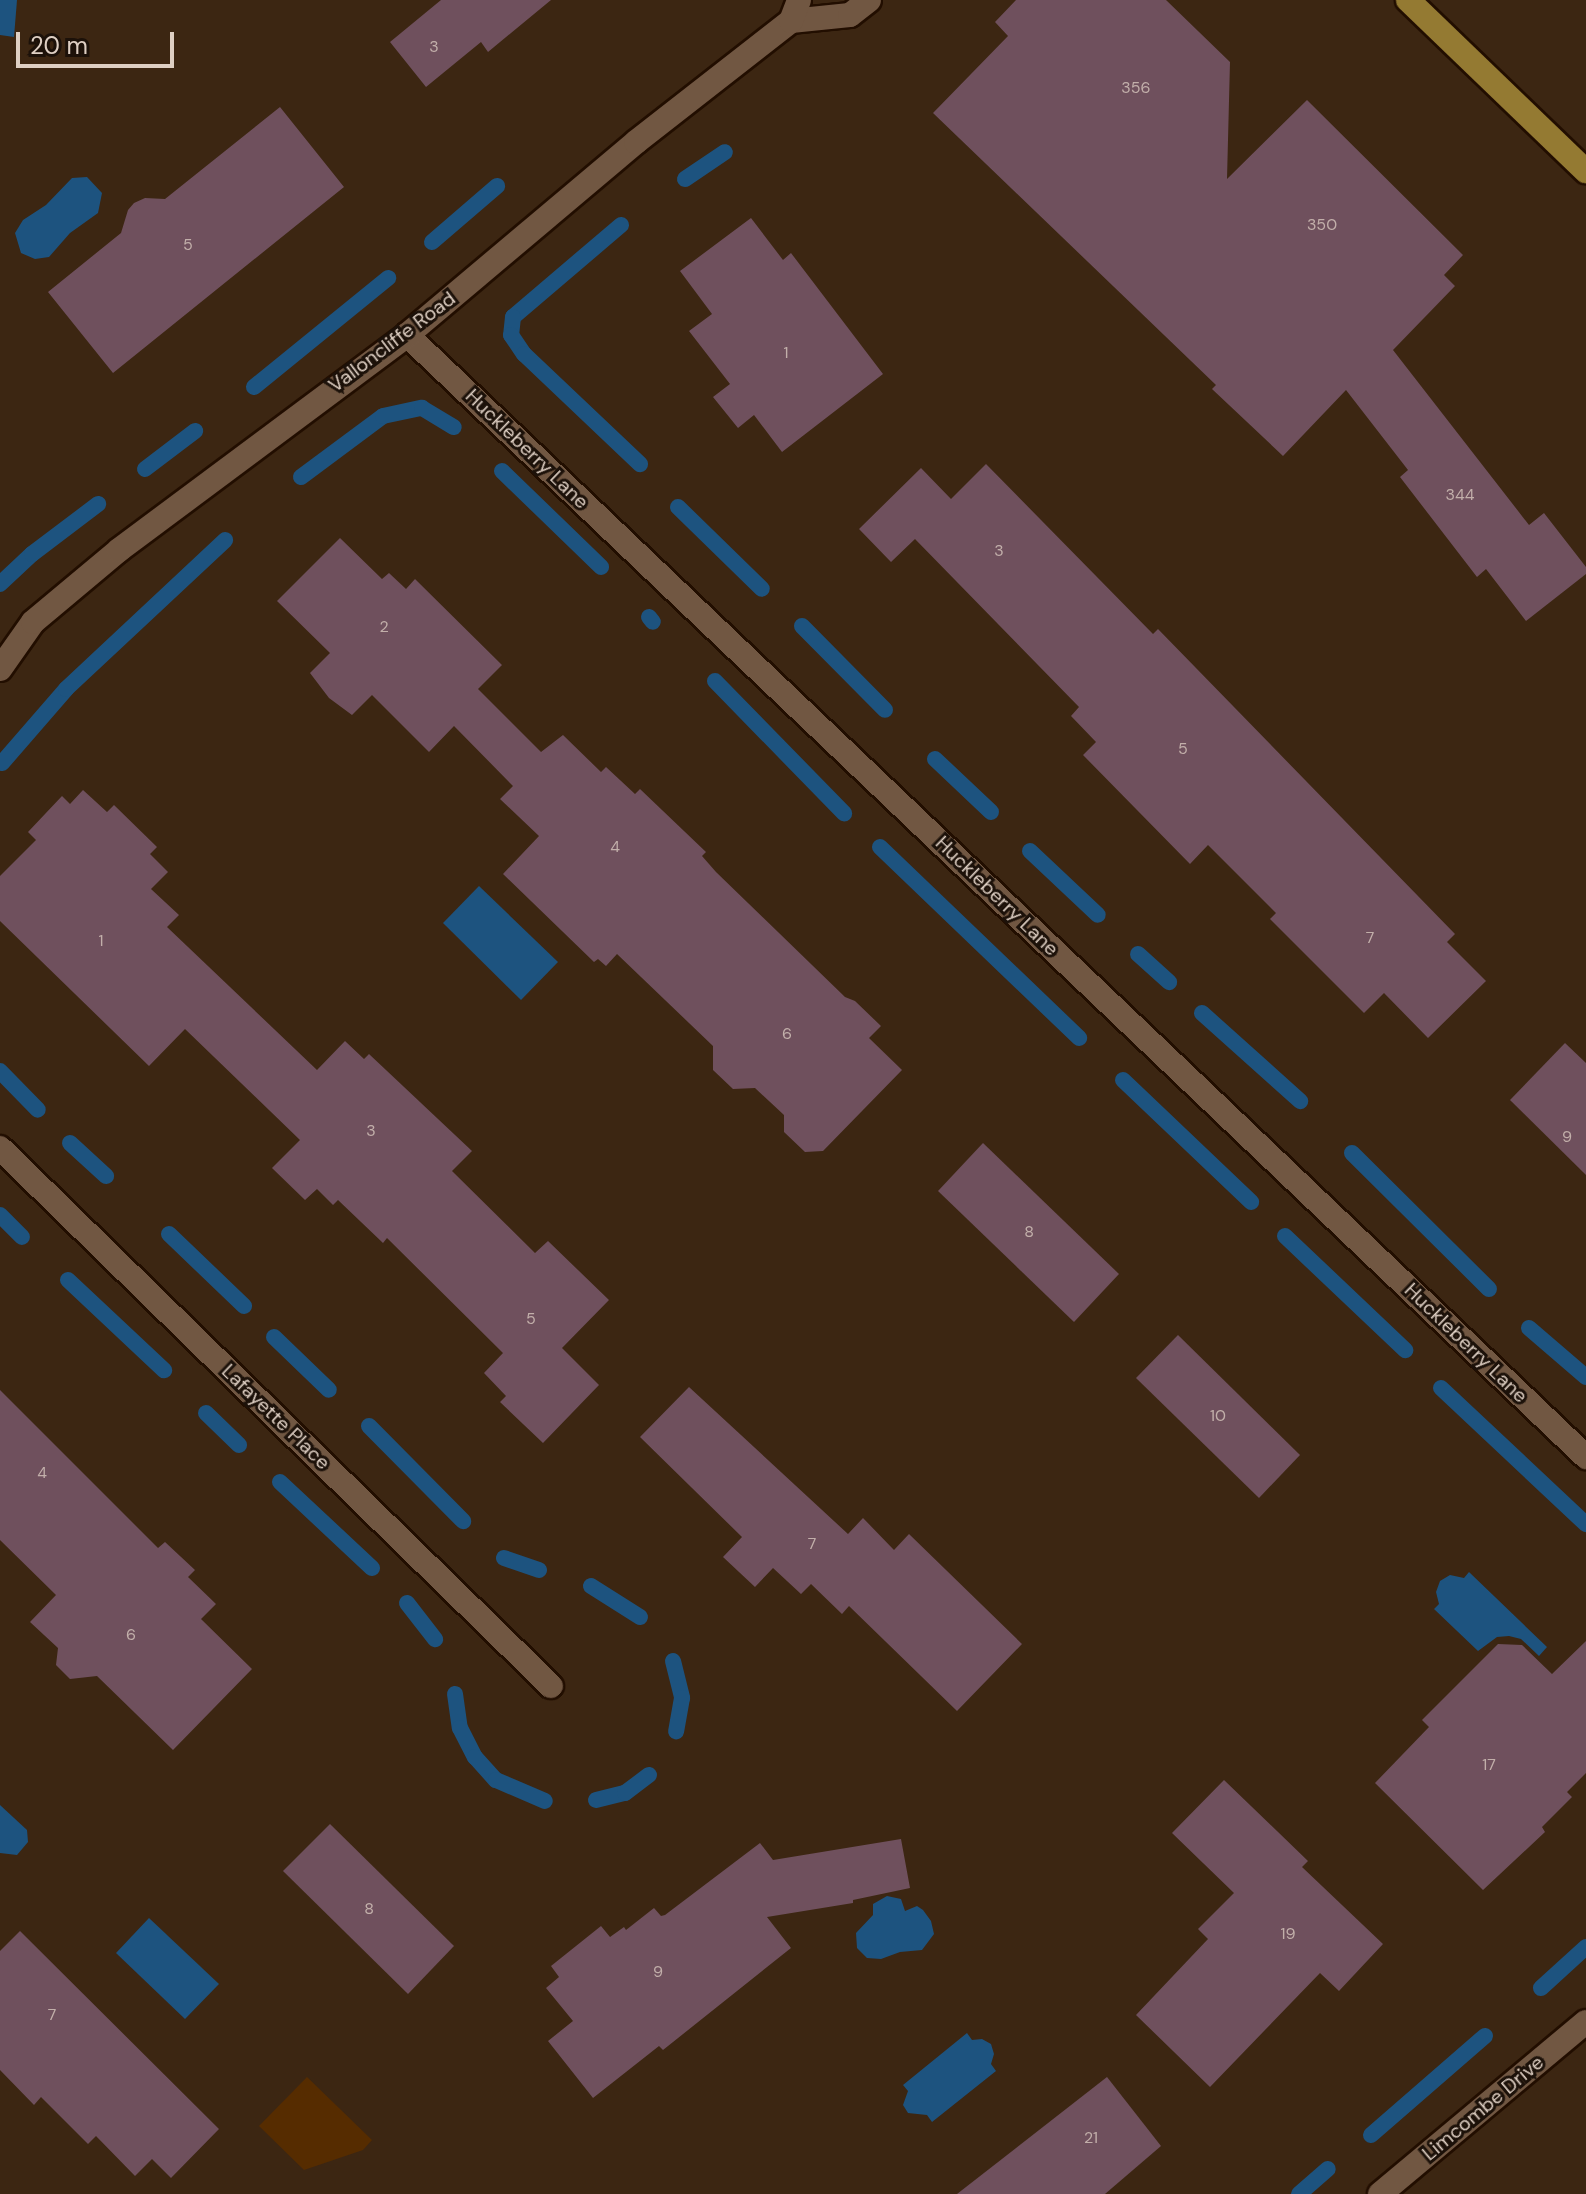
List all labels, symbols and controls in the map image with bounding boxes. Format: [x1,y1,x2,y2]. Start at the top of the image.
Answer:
scale bar [20,16,178,66]
text: 20 m [30,30,88,61]
house number: 3 [429,37,439,57]
house number: 356 [1121,78,1151,98]
house number: 350 [1307,215,1337,235]
house number: 5 [183,235,193,255]
street label: Valloncliffe Road [324,287,460,397]
house number: 1 [784,343,788,363]
street label: Huckleberry Lane [460,384,594,514]
house number: 344 [1446,485,1474,505]
house number: 3 [994,541,1004,561]
house number: 2 [379,617,389,637]
house number: 5 [1178,739,1188,759]
street label: Huckleberry Lane [930,831,1064,961]
house number: 4 [610,837,620,857]
house number: 7 [1366,928,1374,948]
house number: 1 [99,931,103,951]
house number: 6 [782,1024,792,1044]
house number: 3 [366,1121,376,1141]
house number: 9 [1562,1127,1572,1147]
house number: 8 [1024,1222,1034,1242]
street label: Huckleberry Lane [1399,1278,1533,1408]
house number: 5 [526,1309,536,1329]
street label: Lafayette Place [217,1359,335,1475]
house number: 10 [1210,1406,1226,1426]
house number: 4 [37,1463,47,1483]
house number: 7 [808,1534,816,1554]
house number: 6 [126,1625,136,1645]
house number: 17 [1482,1755,1496,1775]
house number: 8 [364,1899,374,1919]
house number: 19 [1280,1924,1296,1944]
house number: 9 [653,1962,663,1982]
house number: 7 [48,2005,56,2025]
street label: Limcombe Drive [1418,2050,1548,2166]
house number: 21 [1084,2128,1098,2148]

